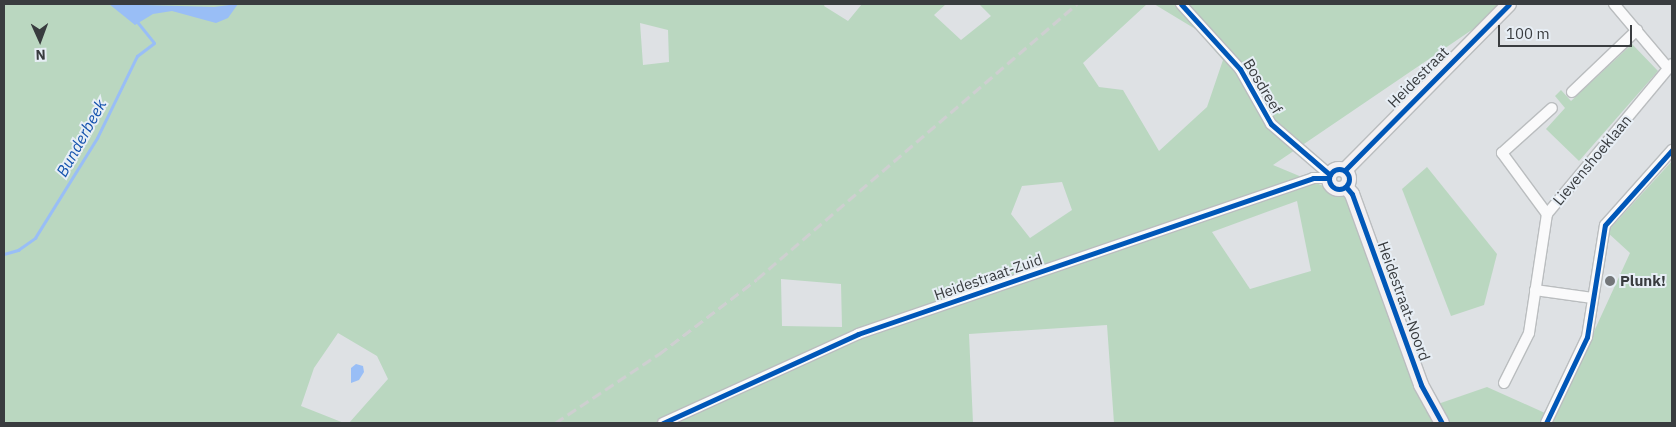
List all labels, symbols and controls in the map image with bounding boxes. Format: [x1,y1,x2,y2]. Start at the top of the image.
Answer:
north arrow [15,15,65,65]
scale bar [1501,15,1635,47]
text: 100 m [1506,24,1550,43]
street label: Heidestraat [1384,43,1452,111]
text: N [35,46,46,64]
street label: Bosdreef [1240,55,1286,117]
water label: Bunderbeek [52,96,110,180]
street label: Lievenshoeklaan [1549,111,1635,209]
street label: Heidestraat-Noord [1374,239,1434,363]
street label: Heidestraat-Zuid [931,250,1045,304]
place label: Plunk! [1620,272,1666,290]
marker: Plunk! [1604,275,1616,287]

